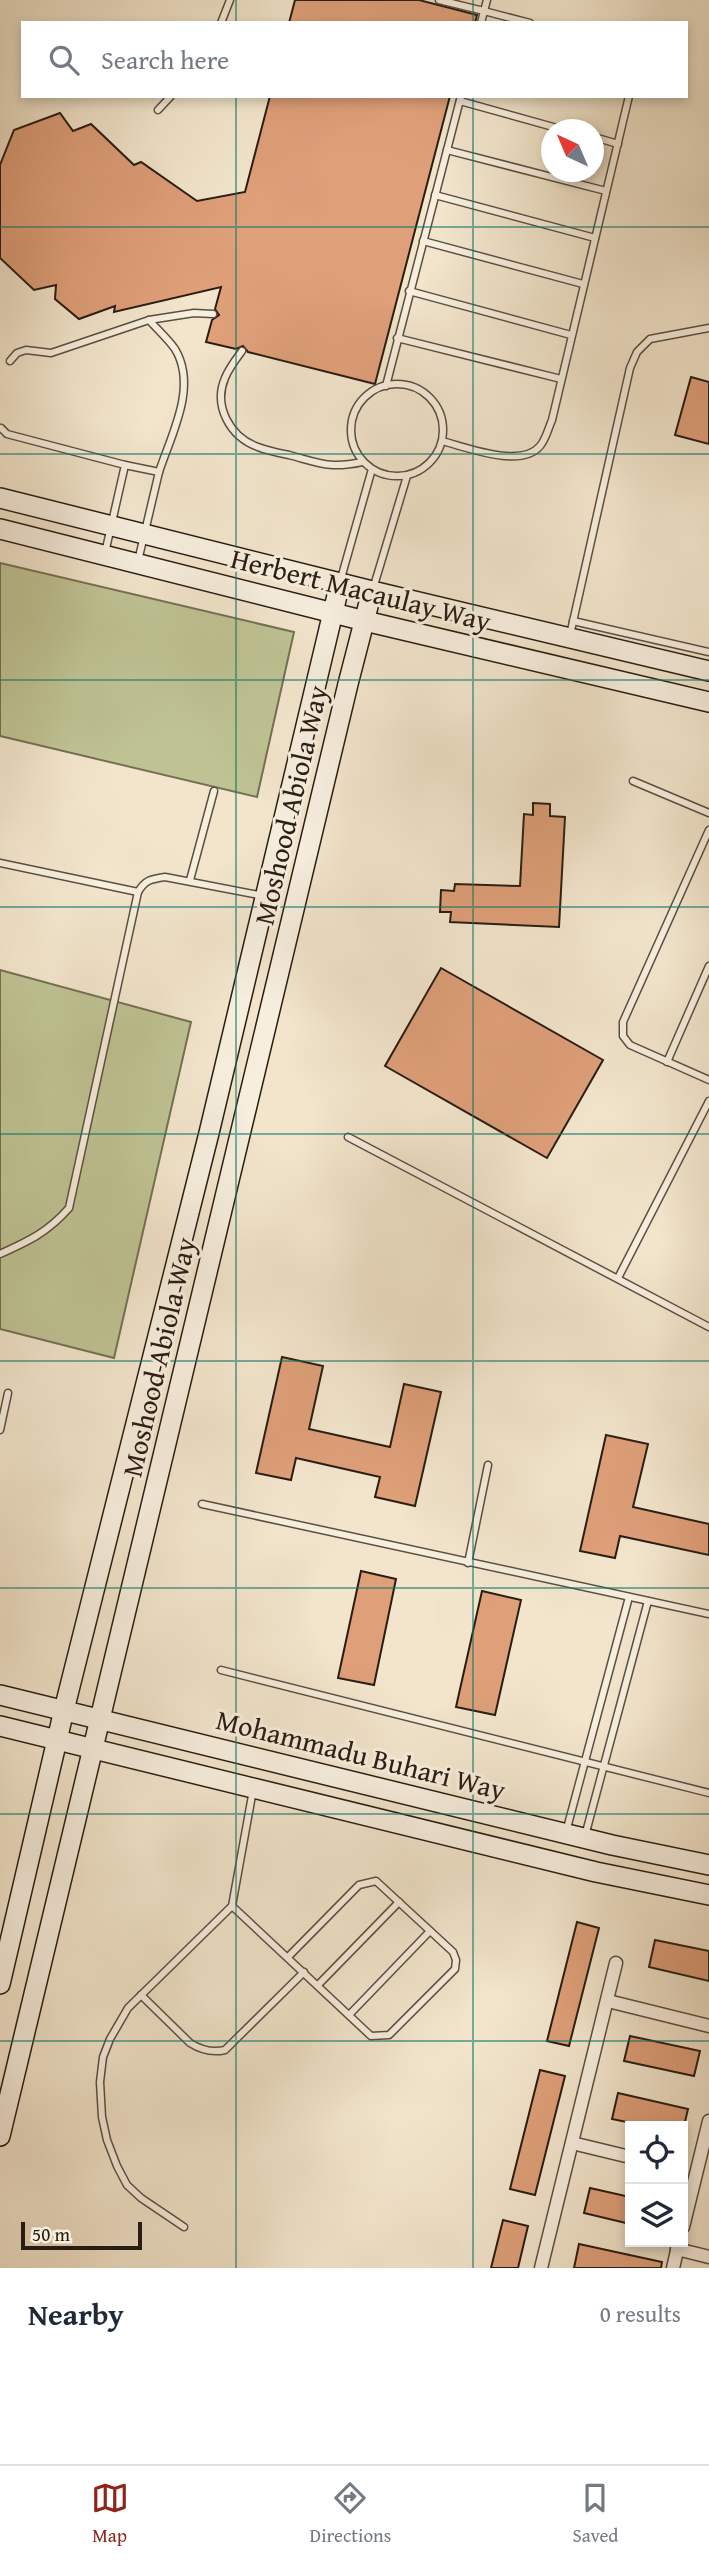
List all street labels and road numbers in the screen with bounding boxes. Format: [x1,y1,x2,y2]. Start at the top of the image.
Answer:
street label: Herbert Macaulay Way [227,537,495,641]
street label: Moshood Abiola Way [243,681,337,929]
street label: Moshood Abiola Way [111,1233,205,1481]
street label: Mohammadu Buhari Way [212,1698,510,1810]

